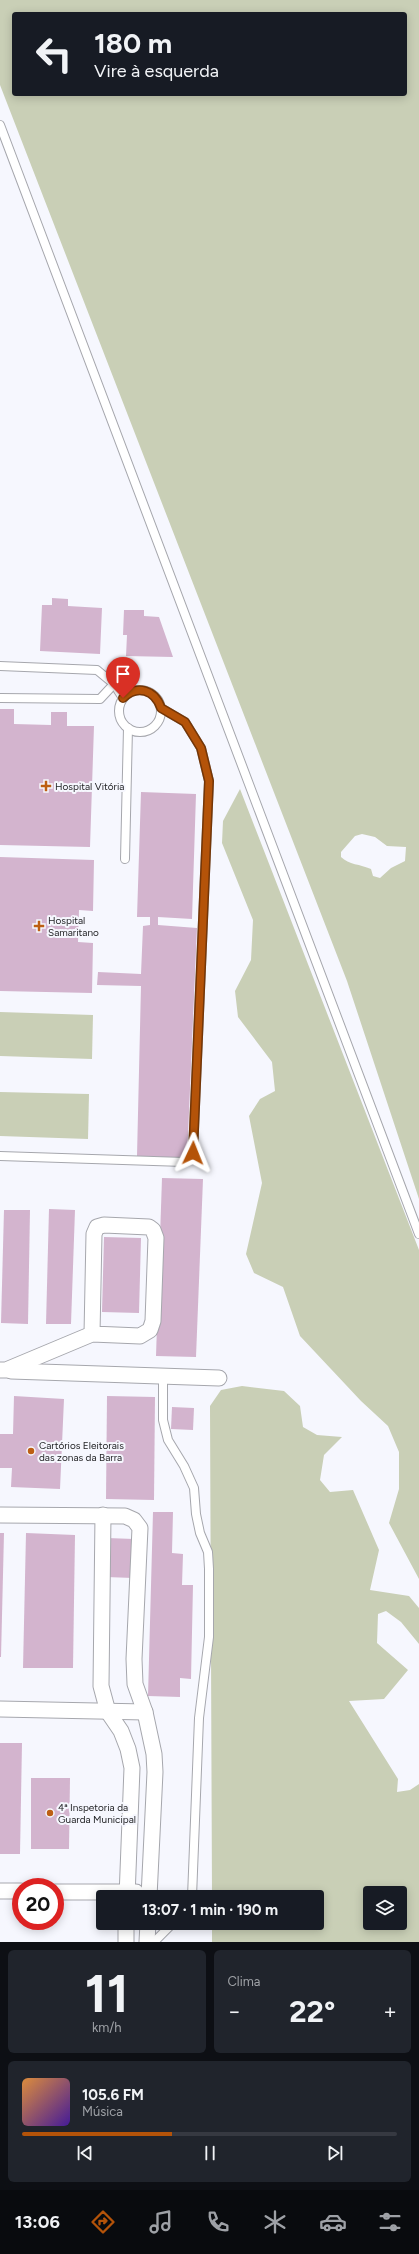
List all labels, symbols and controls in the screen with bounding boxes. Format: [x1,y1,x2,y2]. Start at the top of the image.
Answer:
text: 180 m [94,26,172,60]
icon: left [28,28,80,80]
text: Vire à esquerda [94,60,219,82]
pin [106,657,140,698]
icon: arrive [112,663,134,685]
marker: Hospital Vitória [40,780,52,792]
place label: Hospital Vitória [55,780,124,793]
place label: Hospital Samaritano [48,914,99,939]
marker: Hospital Samaritano [33,920,45,932]
position arrow [172,1132,214,1174]
place label: Cartórios Eleitorais das zonas da Barra [39,1439,124,1464]
marker: Cartórios Eleitorais das zonas da Barra [26,1446,36,1456]
place label: 4ª Inspetoria da Guarda Municipal [58,1801,136,1826]
marker: 4ª Inspetoria da Guarda Municipal [45,1808,55,1818]
speed limit sign: 20 [12,1878,64,1930]
map controls [363,1886,407,1930]
button: layers [363,1886,407,1930]
text: 13:07 · 1 min · 190 m [142,1901,278,1919]
text: 11 [85,1963,129,2025]
text: Clima [228,1974,260,1989]
text: 22° [289,1993,335,2030]
text: − [228,1998,241,2025]
text: + [383,1998,397,2025]
text: km/h [92,2020,122,2035]
text: 105.6 FM [82,2086,144,2104]
text: Música [82,2104,123,2119]
icon: previous [74,2142,96,2164]
icon: pause [199,2142,221,2164]
icon: next [324,2142,346,2164]
icon: directions [89,2208,117,2236]
icon: music [147,2208,175,2236]
icon: phone [204,2208,232,2236]
icon: climate [261,2208,289,2236]
icon: car [319,2208,347,2236]
icon: filters [376,2208,404,2236]
text: 13:06 [15,2211,60,2233]

